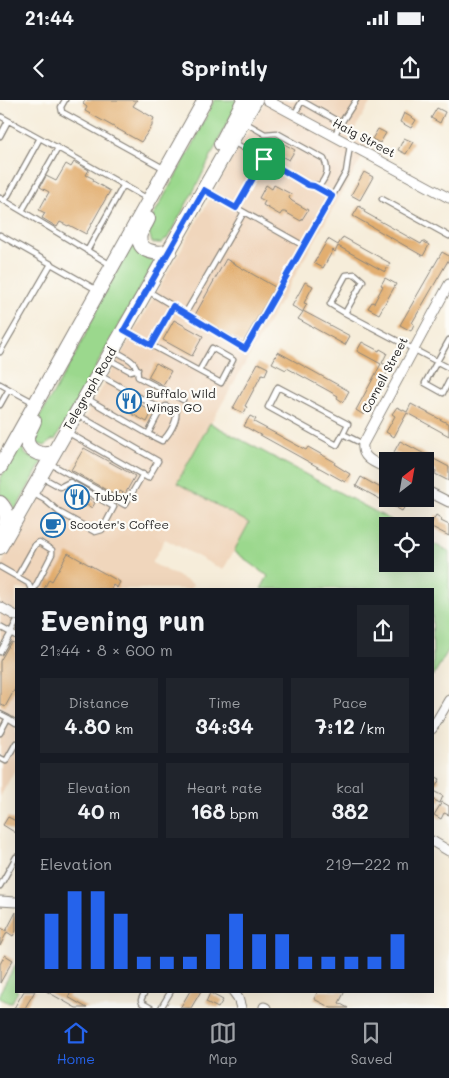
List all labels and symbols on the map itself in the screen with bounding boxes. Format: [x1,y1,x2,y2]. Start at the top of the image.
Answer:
street label: Haig Street [330,114,399,160]
pin [243,138,285,180]
street label: Cornell Street [357,334,411,415]
street label: Telegraph Road [59,344,119,433]
place label: Buffalo Wild Wings GO [146,385,216,415]
restaurant icon: Buffalo Wild Wings GO [116,388,142,414]
north arrow [379,452,434,508]
restaurant icon: Tubby's [64,484,90,510]
place label: Tubby's [94,488,137,504]
cafe icon: Scooter's Coffee [40,512,66,538]
place label: Scooter's Coffee [70,516,169,532]

